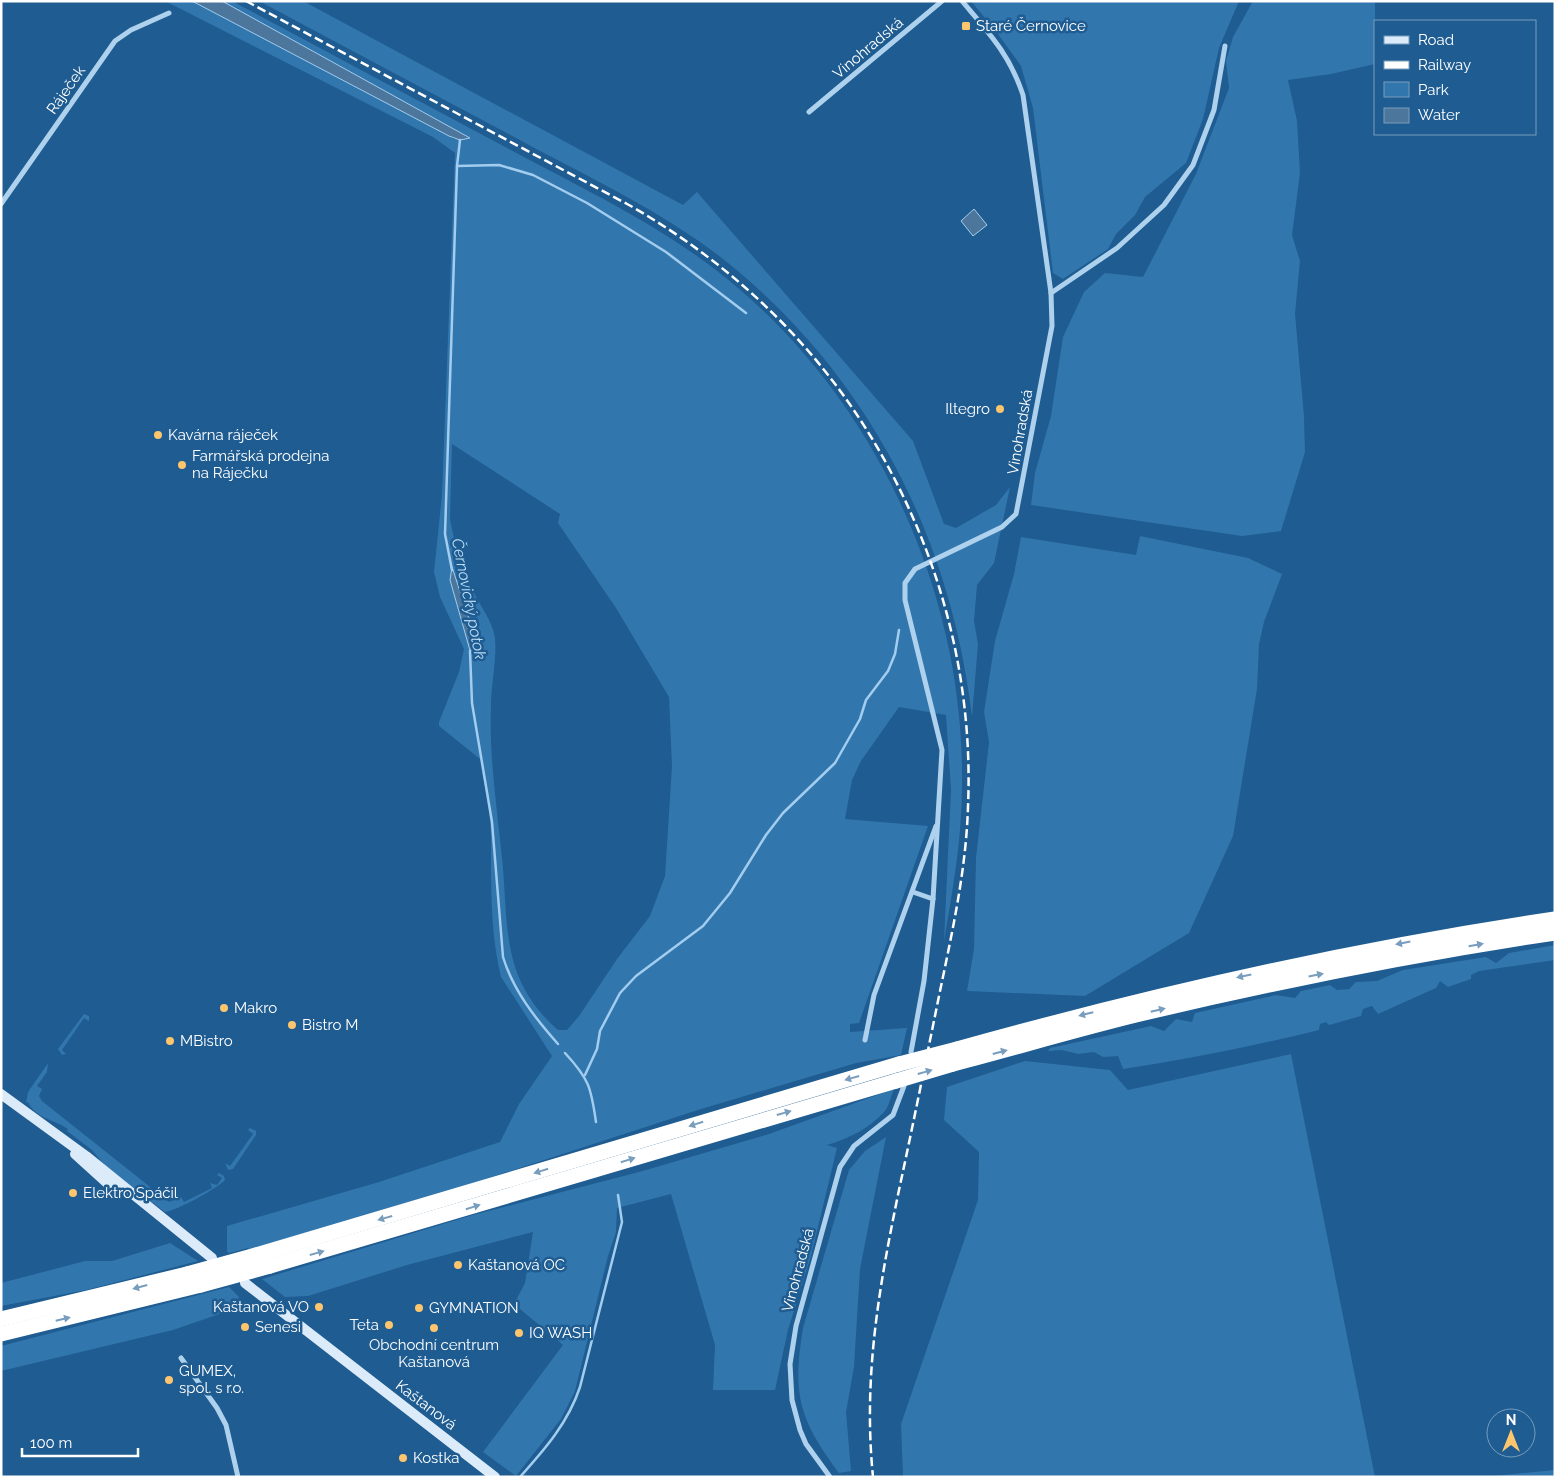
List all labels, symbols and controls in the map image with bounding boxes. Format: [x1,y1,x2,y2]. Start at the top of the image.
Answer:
street label: Vinohradská [829,13,907,83]
place label: Staré Černovice [976,16,1086,35]
marker: Staré Černovice [960,20,972,32]
legend [1374,20,1536,135]
text: Road [1418,31,1454,49]
text: Railway [1418,56,1471,74]
street label: Ráječek [43,62,89,118]
text: Park [1418,81,1449,99]
text: Water [1418,106,1461,124]
street label: Vinohradská [1004,388,1036,476]
place label: Iltegro [945,400,990,418]
marker: Iltegro [994,403,1006,415]
place label: Kavárna ráječek [168,426,278,444]
marker: Kavárna ráječek [152,429,164,441]
place label: Farmářská prodejna na Ráječku [192,447,329,482]
marker: Farmářská prodejna na Ráječku [176,459,188,471]
water label: Černovický potok [448,537,491,662]
one-way arrow [1395,939,1411,947]
one-way arrow [1468,941,1484,949]
one-way arrow [1309,971,1324,979]
one-way arrow [1236,972,1251,980]
place label: Makro [234,999,277,1017]
marker: Makro [218,1002,230,1014]
one-way arrow [1150,1006,1165,1014]
one-way arrow [1078,1010,1093,1018]
place label: Bistro M [302,1016,358,1034]
marker: Bistro M [286,1019,298,1031]
place label: MBistro [180,1032,233,1050]
marker: MBistro [164,1035,176,1047]
one-way arrow [993,1047,1008,1055]
one-way arrow [917,1068,932,1076]
one-way arrow [845,1075,860,1083]
one-way arrow [777,1109,792,1117]
one-way arrow [689,1121,704,1129]
one-way arrow [621,1155,636,1163]
one-way arrow [533,1168,548,1176]
place label: Elektro Spáčil [83,1184,179,1202]
marker: Elektro Spáčil [67,1187,79,1199]
one-way arrow [465,1202,480,1210]
one-way arrow [378,1215,393,1223]
street label: Vinohradská [778,1226,818,1314]
one-way arrow [310,1248,325,1256]
place label: Kaštanová OC [468,1256,565,1274]
marker: Kaštanová OC [452,1259,464,1271]
one-way arrow [133,1283,148,1291]
place label: Kaštanová VO [213,1298,309,1316]
place label: GYMNATION [429,1299,519,1317]
marker: Kaštanová VO [313,1301,325,1313]
marker: GYMNATION [413,1302,425,1314]
one-way arrow [56,1315,71,1323]
place label: Teta [350,1316,379,1334]
place label: Senesi [255,1318,301,1336]
marker: Teta [383,1319,395,1331]
marker: Senesi [239,1321,251,1333]
marker: Obchodní centrum Kaštanová [428,1322,440,1334]
place label: IQ WASH [529,1324,592,1342]
marker: IQ WASH [513,1327,525,1339]
place label: Obchodní centrum Kaštanová [369,1336,499,1371]
place label: GUMEX, spol. s r.o. [179,1362,244,1397]
marker: GUMEX, spol. s r.o. [163,1374,175,1386]
street label: Kaštanová [392,1376,460,1434]
north arrow [1486,1408,1536,1458]
text: N [1506,1412,1516,1428]
scale bar [22,1426,139,1458]
text: 100 m [30,1434,72,1452]
place label: Kostka [413,1449,459,1467]
marker: Kostka [397,1452,409,1464]

